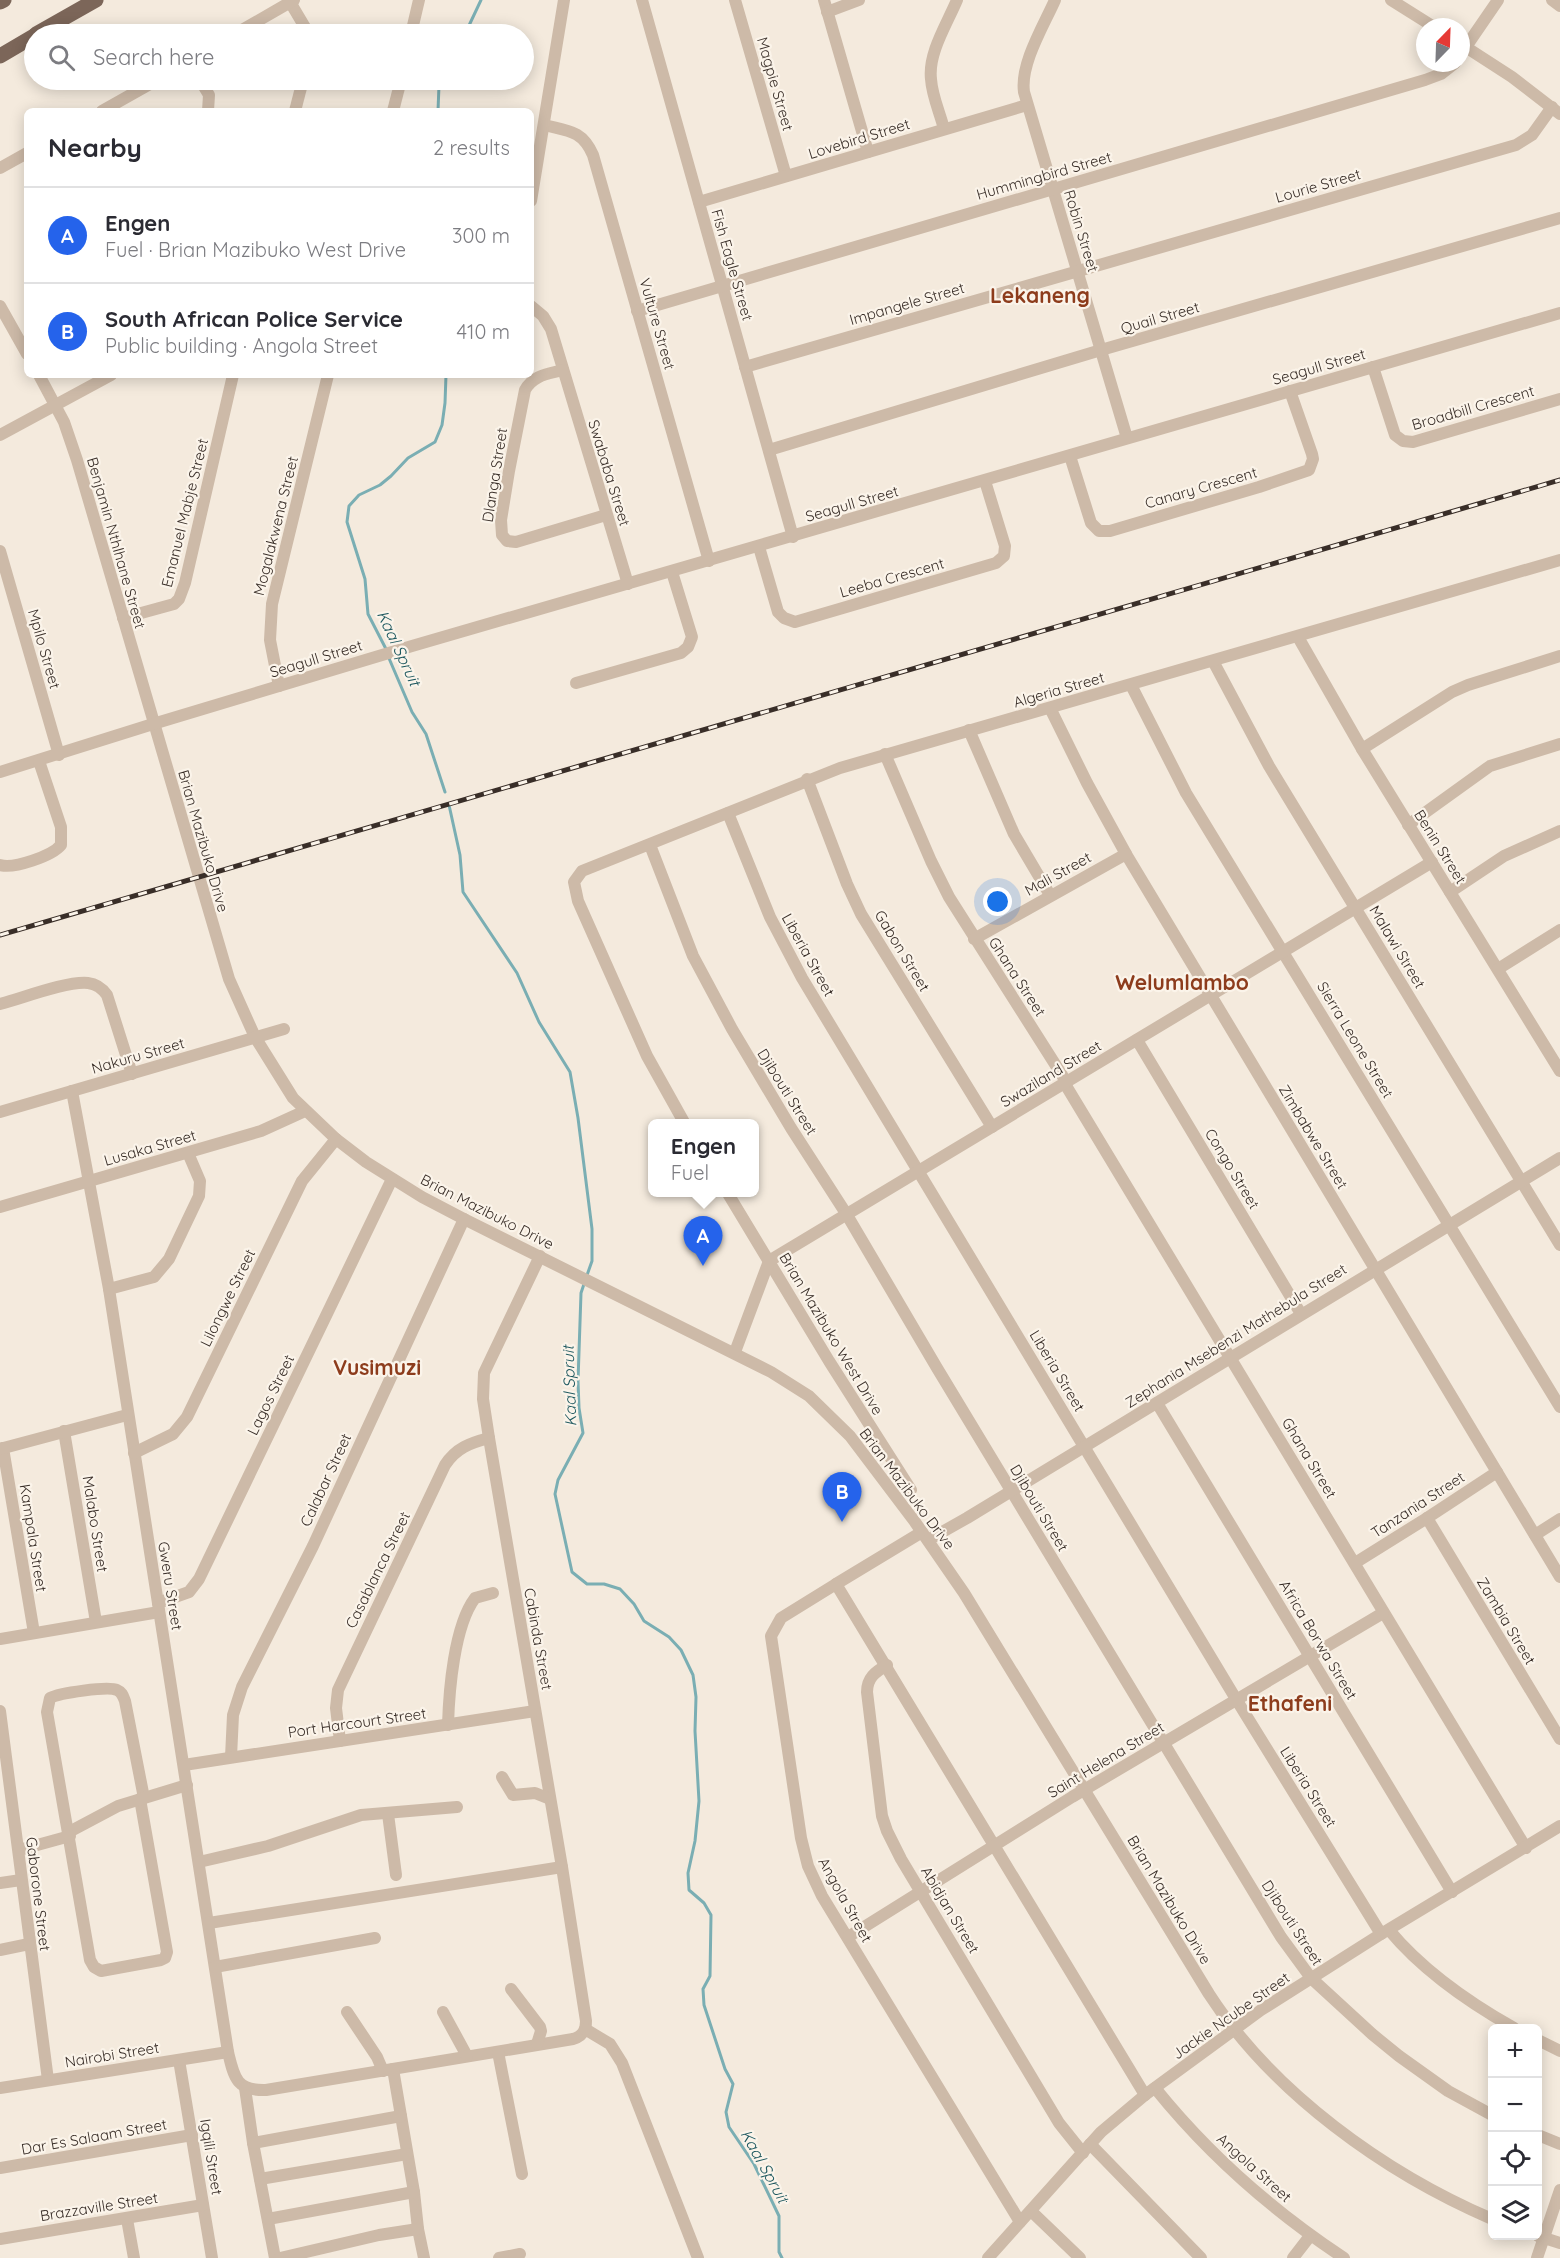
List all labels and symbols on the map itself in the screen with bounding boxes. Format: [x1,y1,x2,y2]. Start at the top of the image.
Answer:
north arrow [1416,18,1470,72]
street label: Magpie Street [753,35,798,133]
street label: Lovebird Street [806,114,912,163]
street label: Hummingbird Street [974,147,1114,204]
street label: Lourie Street [1273,164,1363,207]
street label: Robin Street [1060,187,1103,274]
street label: Fish Eagle Street [707,207,757,323]
street label: Vulture Street [635,276,680,372]
street label: Impangele Street [847,278,967,329]
district label: Lekaneng [990,282,1090,308]
street label: Quail Street [1118,297,1201,338]
street label: Seagull Street [1270,344,1368,389]
street label: Broadbill Crescent [1409,381,1536,434]
street label: Swababa Street [584,417,635,528]
street label: Dlanga Street [478,426,511,524]
street label: Emanuel Mabje Street [157,436,212,589]
street label: Mogalakwena Street [249,454,302,598]
street label: Benjamin Nthlhane Street [83,455,150,631]
street label: Canary Crescent [1143,462,1259,513]
street label: Seagull Street [803,481,901,526]
street label: Leeba Crescent [837,554,946,602]
street label: Mpilo Street [24,607,65,691]
water label: Kaal Spruit [373,607,426,690]
street label: Seagull Street [267,635,364,682]
street label: Algeria Street [1011,667,1107,712]
street label: Brian Mazibuko Drive [174,768,233,914]
street label: Benin Street [1410,806,1471,887]
street label: Mali Street [1021,847,1094,900]
your location [983,887,1012,916]
street label: Malawi Street [1365,902,1430,992]
street label: Gabon Street [871,907,934,995]
street label: Liberia Street [778,910,839,1000]
street label: Ghana Street [985,933,1050,1020]
district label: Welumlambo [1115,969,1249,995]
street label: Sierra Leone Street [1313,978,1398,1101]
street label: Nakuru Street [89,1033,187,1078]
street label: Swaziland Street [997,1036,1105,1111]
street label: Djibouti Street [753,1045,821,1138]
street label: Zimbabwe Street [1275,1081,1352,1192]
street label: Lusaka Street [102,1125,198,1170]
street label: Congo Street [1201,1125,1264,1213]
street label: Brian Mazibuko Drive [417,1170,557,1253]
pin: A [684,1216,722,1266]
street label: Lilongwe Street [196,1246,259,1350]
street label: Brian Mazibuko West Drive [775,1249,887,1418]
street label: Zephania Msebenzi Mathebula Street [1122,1259,1350,1412]
street label: Liberia Street [1026,1326,1089,1415]
water label: Kaal Spruit [558,1344,580,1427]
street label: Lagos Street [243,1351,298,1438]
district label: Vusimuzi [333,1354,421,1380]
street label: Ghana Street [1278,1414,1341,1502]
street label: Brian Mazibuko Drive [856,1424,959,1553]
street label: Calabar Street [296,1430,355,1529]
street label: Djibouti Street [1006,1461,1073,1555]
street label: Tanzania Street [1367,1467,1468,1542]
pin: B [822,1472,862,1522]
street label: Malabo Street [79,1474,112,1573]
street label: Kampala Street [16,1483,51,1593]
street label: Casablanca Street [341,1508,414,1631]
street label: Gweru Street [154,1540,187,1632]
street label: Zambia Street [1473,1573,1540,1668]
street label: Africa Borwa Street [1275,1577,1362,1703]
street label: Cabinda Street [520,1586,557,1691]
district label: Ethafeni [1248,1690,1332,1716]
street label: Port Harcourt Street [287,1703,427,1742]
street label: Saint Helena Street [1044,1717,1167,1802]
street label: Liberia Street [1276,1743,1341,1831]
street label: Brian Mazibuko Drive [1123,1832,1215,1968]
street label: Gaborone Street [22,1836,55,1952]
street label: Angola Street [814,1854,877,1946]
street label: Abidjan Street [917,1863,984,1957]
street label: Djibouti Street [1258,1876,1327,1969]
street label: Jackie Ncube Street [1168,1968,1293,2063]
street label: Nairobi Street [63,2038,160,2071]
street label: Dar Es Salaam Street [20,2114,168,2159]
street label: Igqili Street [196,2117,227,2196]
water label: Kaal Spruit [737,2126,794,2208]
street label: Angola Street [1213,2129,1296,2206]
street label: Brazzaville Street [39,2188,159,2225]

